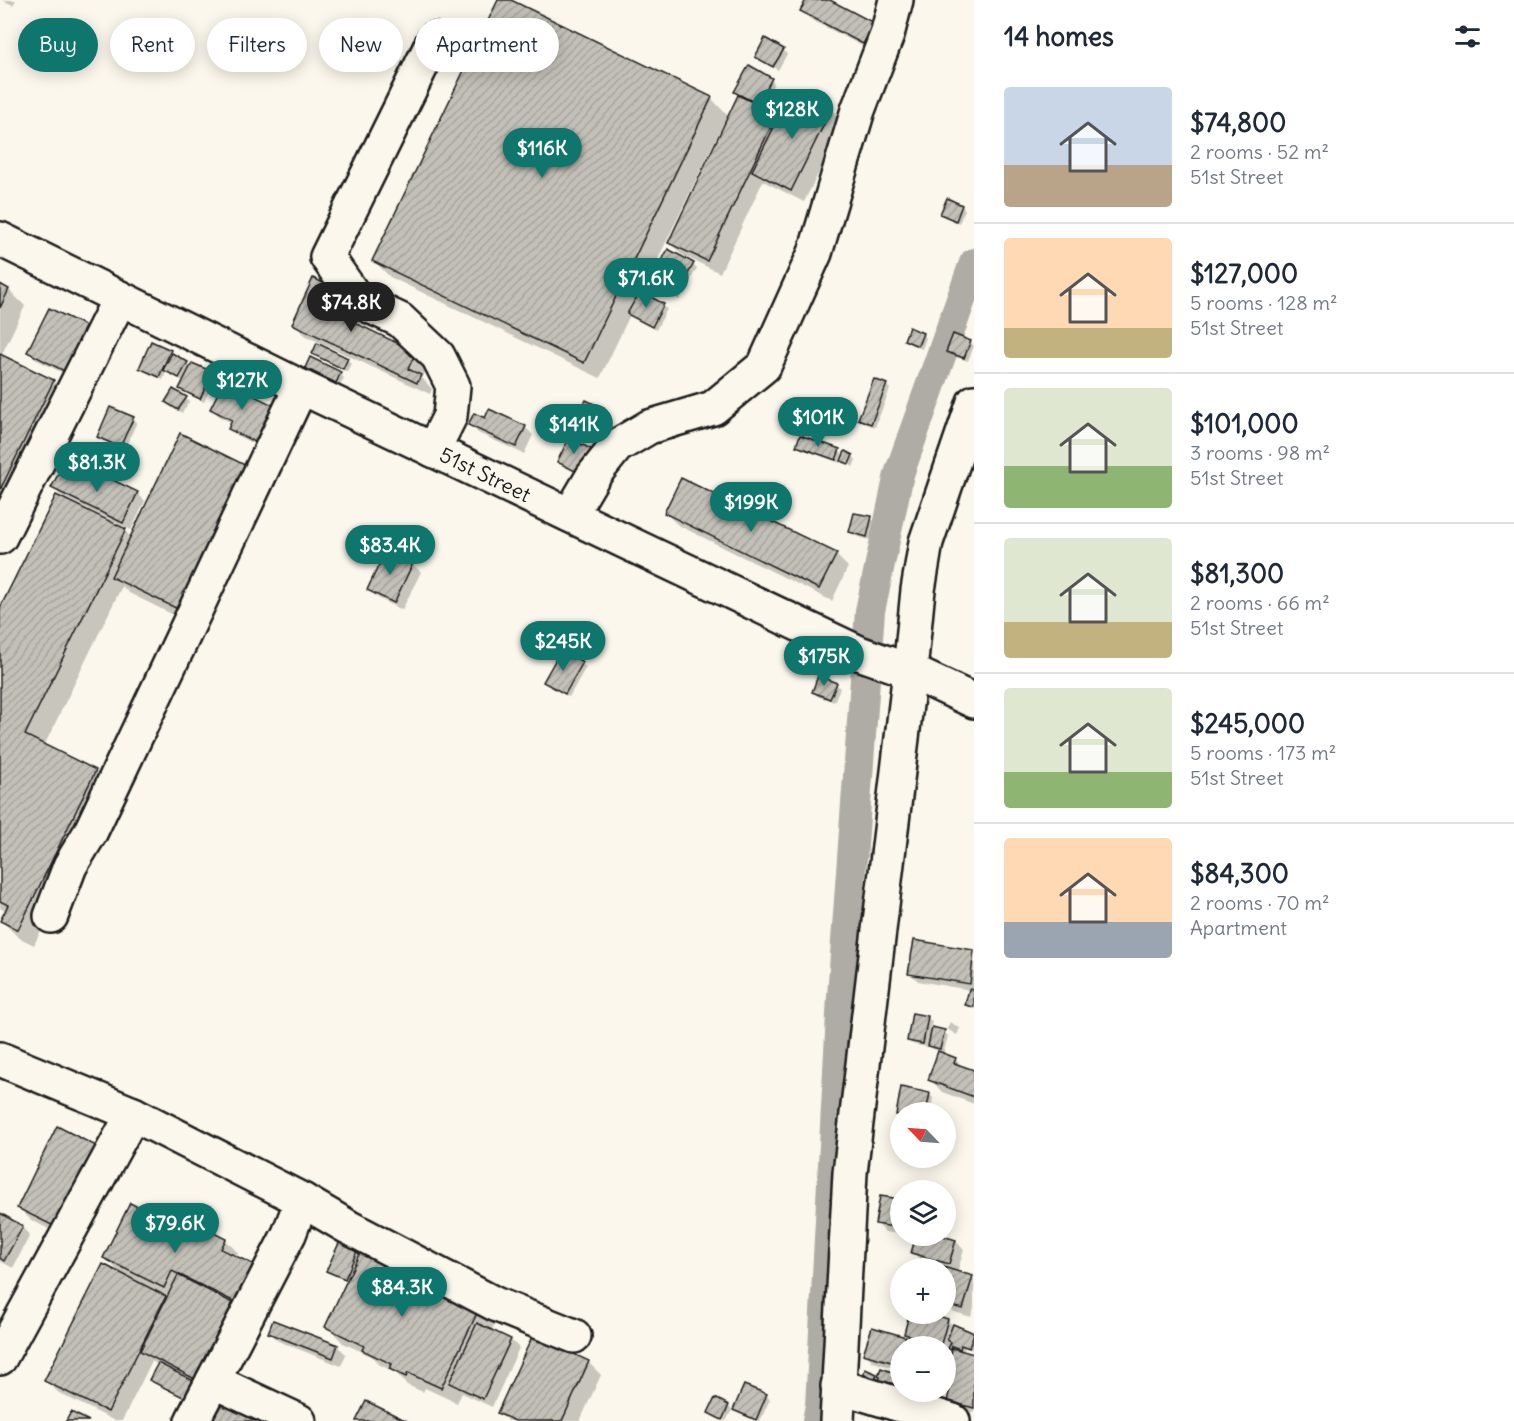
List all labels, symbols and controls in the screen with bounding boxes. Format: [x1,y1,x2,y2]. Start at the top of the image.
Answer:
chip: Buy [18,18,98,72]
chip: Rent [110,18,195,72]
chip: Filters [207,18,307,72]
chip: New [319,18,403,72]
chip: Apartment [415,18,559,72]
text: 14 homes [1004,20,1114,53]
icon: filters [1451,20,1484,53]
pin: $128K [750,89,834,140]
text: $128K [765,96,819,121]
text: $74,800 [1190,106,1286,139]
icon: home [1052,111,1124,183]
pin: $116K [500,128,584,179]
text: $116K [517,135,567,160]
text: 2 rooms · 52 m² [1190,139,1329,164]
text: 51st Street [1190,164,1283,189]
text: $127,000 [1190,257,1298,290]
pin: $71.6K [597,258,695,309]
icon: home [1052,262,1124,334]
text: $71.6K [618,265,674,290]
pin: $74.8K [302,282,400,333]
text: $74.8K [321,289,381,314]
text: 5 rooms · 128 m² [1190,290,1338,315]
text: 51st Street [1190,315,1283,340]
pin: $127K [200,360,284,411]
text: $127K [216,367,268,392]
pin: $101K [776,397,860,448]
pin: $141K [532,404,616,455]
text: $101K [792,404,844,429]
text: $101,000 [1190,407,1299,440]
text: $141K [549,411,599,436]
icon: home [1052,412,1124,484]
text: 3 rooms · 98 m² [1190,440,1330,465]
street label: 51st Street [435,441,535,508]
pin: $81.3K [48,442,146,493]
text: $81.3K [68,449,126,474]
text: 51st Street [1190,465,1283,490]
pin: $199K [709,482,793,533]
text: $199K [724,489,778,514]
pin: $83.4K [341,525,439,576]
text: $83.4K [359,532,421,557]
text: $81,300 [1190,557,1284,590]
icon: home [1052,562,1124,634]
text: 2 rooms · 66 m² [1190,590,1330,615]
text: 51st Street [1190,615,1283,640]
pin: $245K [521,621,605,672]
text: $245K [534,628,592,653]
pin: $175K [782,636,866,687]
text: $175K [798,643,850,668]
text: $245,000 [1190,707,1305,740]
icon: home [1052,712,1124,784]
text: 5 rooms · 173 m² [1190,740,1336,765]
text: 51st Street [1190,765,1283,790]
text: $84,300 [1190,857,1289,890]
icon: home [1052,862,1124,934]
text: 2 rooms · 70 m² [1190,890,1330,915]
text: Apartment [1190,915,1287,940]
north arrow [890,1102,956,1168]
map controls [890,1102,956,1402]
button: layers [890,1180,956,1246]
pin: $79.6K [126,1203,224,1254]
text: $79.6K [145,1210,205,1235]
button: + [890,1258,956,1324]
pin: $84.3K [353,1267,451,1318]
text: $84.3K [371,1274,433,1299]
button: − [890,1336,956,1402]

